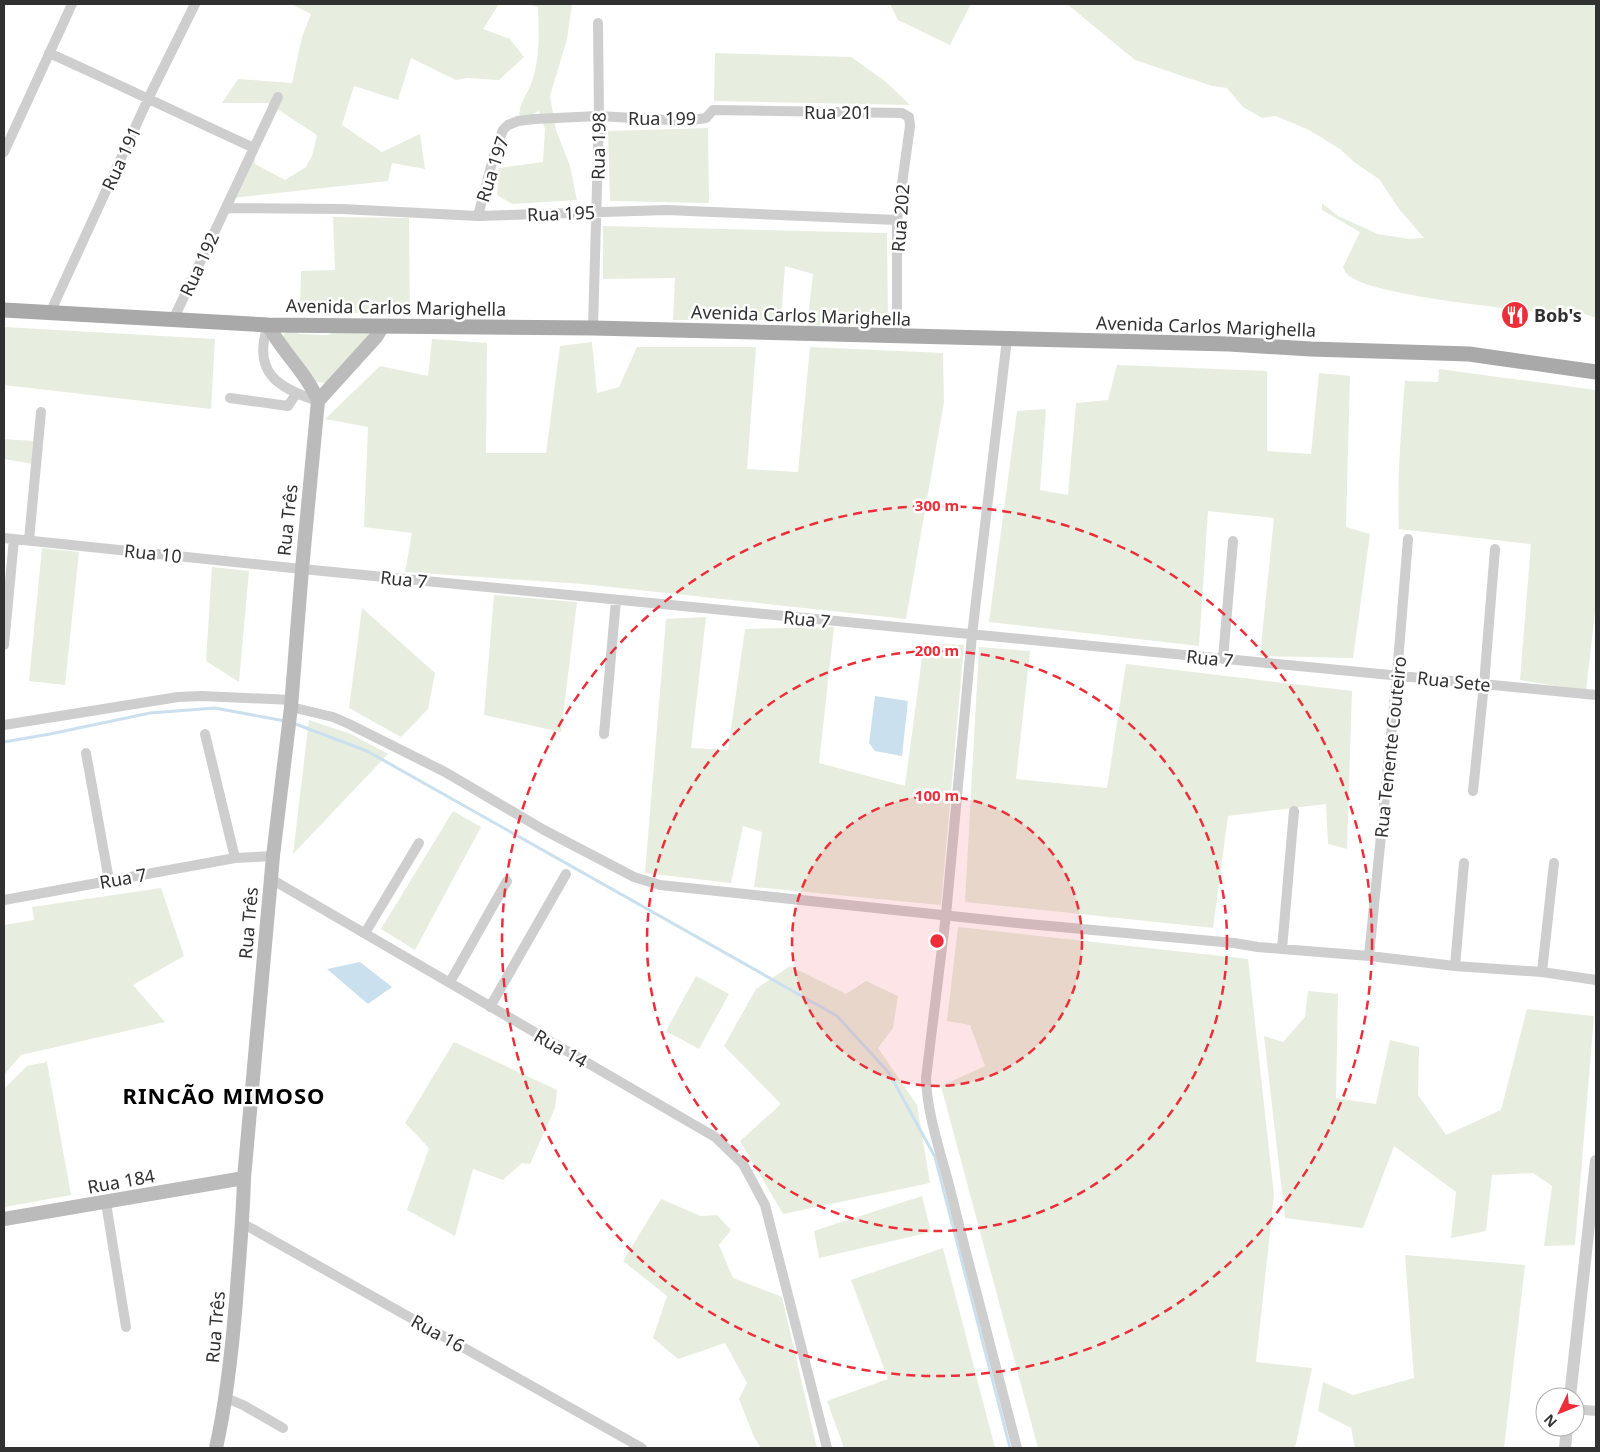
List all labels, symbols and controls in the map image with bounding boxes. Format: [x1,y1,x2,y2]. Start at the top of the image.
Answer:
street label: Rua 201 [804,100,872,124]
street label: Rua 199 [628,106,696,130]
street label: Rua 198 [585,112,611,180]
street label: Rua 191 [96,122,146,194]
street label: Rua 197 [470,133,514,205]
street label: Rua 202 [886,183,914,253]
street label: Rua 195 [527,200,595,226]
street label: Rua 192 [174,228,224,300]
street label: Avenida Carlos Marighella [286,293,506,321]
street label: Avenida Carlos Marighella [690,299,912,331]
restaurant icon: Bob's [1500,300,1530,330]
place label: Bob's [1534,303,1582,327]
street label: Avenida Carlos Marighella [1095,310,1317,342]
street label: Rua Três [271,483,303,557]
text: 300 m [915,495,959,515]
street label: Rua 10 [123,538,183,568]
street label: Rua 7 [379,565,429,593]
street label: Rua 7 [782,605,832,633]
text: 200 m [915,640,959,660]
street label: Rua 7 [1185,644,1235,672]
street label: Rua Tenente Couteiro [1369,655,1411,839]
street label: Rua Sete [1416,665,1492,697]
text: 100 m [915,785,959,805]
street label: Rua 7 [98,862,148,894]
street label: Rua Três [233,886,263,960]
centre of rings [928,932,946,950]
street label: Rua 14 [530,1023,592,1073]
district label: RINCÃO MIMOSO [123,1080,325,1110]
street label: Rua 184 [85,1163,157,1199]
street label: Rua Três [200,1290,230,1364]
street label: Rua 16 [407,1309,469,1357]
north arrow [1535,1387,1585,1437]
text: N [1539,1411,1561,1432]

